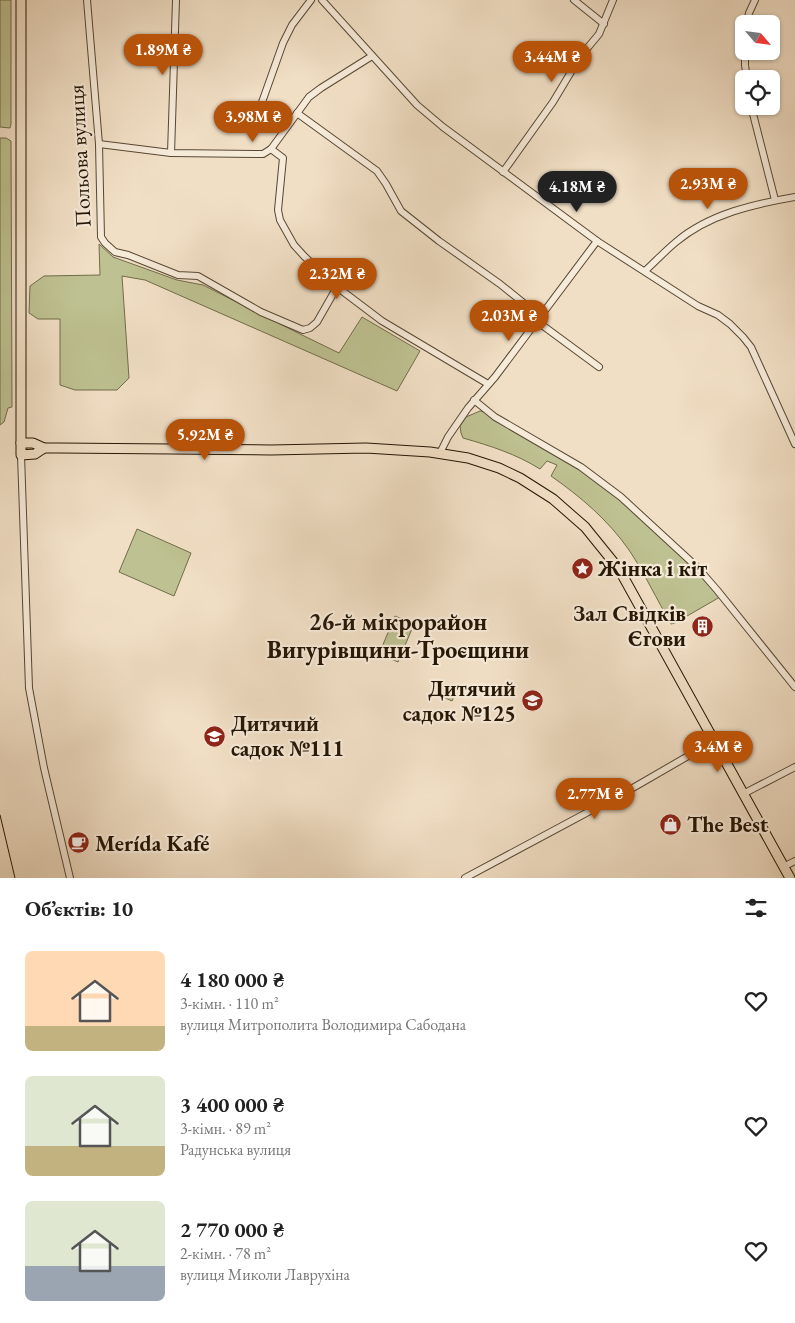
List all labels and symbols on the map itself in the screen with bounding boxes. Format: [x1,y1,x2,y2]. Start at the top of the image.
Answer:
north arrow [735,15,780,60]
pin: 1.89M ₴ [117,34,209,76]
pin: 3.44M ₴ [506,41,598,83]
street label: Польова вулиця [61,84,98,228]
pin: 3.98M ₴ [207,100,299,143]
pin: 2.93M ₴ [662,168,754,210]
pin: 4.18M ₴ [531,170,623,213]
pin: 2.32M ₴ [291,258,383,300]
pin: 2.03M ₴ [463,300,555,342]
pin: 5.92M ₴ [159,418,251,461]
place label: Жінка і кіт [597,554,707,583]
place icon: Жінка і кіт [570,556,594,580]
place label: Зал Свідків Єгови [573,599,686,653]
district label: 26-й мікрорайон Вигурівщини-Троєщини [267,606,529,666]
building icon: Зал Свідків Єгови [690,614,714,638]
place label: Дитячий садок №125 [403,674,516,728]
school or university icon: Дитячий садок №125 [520,689,544,713]
place label: Дитячий садок №111 [231,709,344,763]
school or university icon: Дитячий садок №111 [203,724,227,748]
pin: 3.4M ₴ [677,730,759,773]
pin: 2.77M ₴ [549,778,641,820]
place label: The Best [687,810,769,839]
shop icon: The Best [659,812,683,836]
place label: Merída Kafé [95,829,210,858]
cafe icon: Merída Kafé [67,831,91,855]

